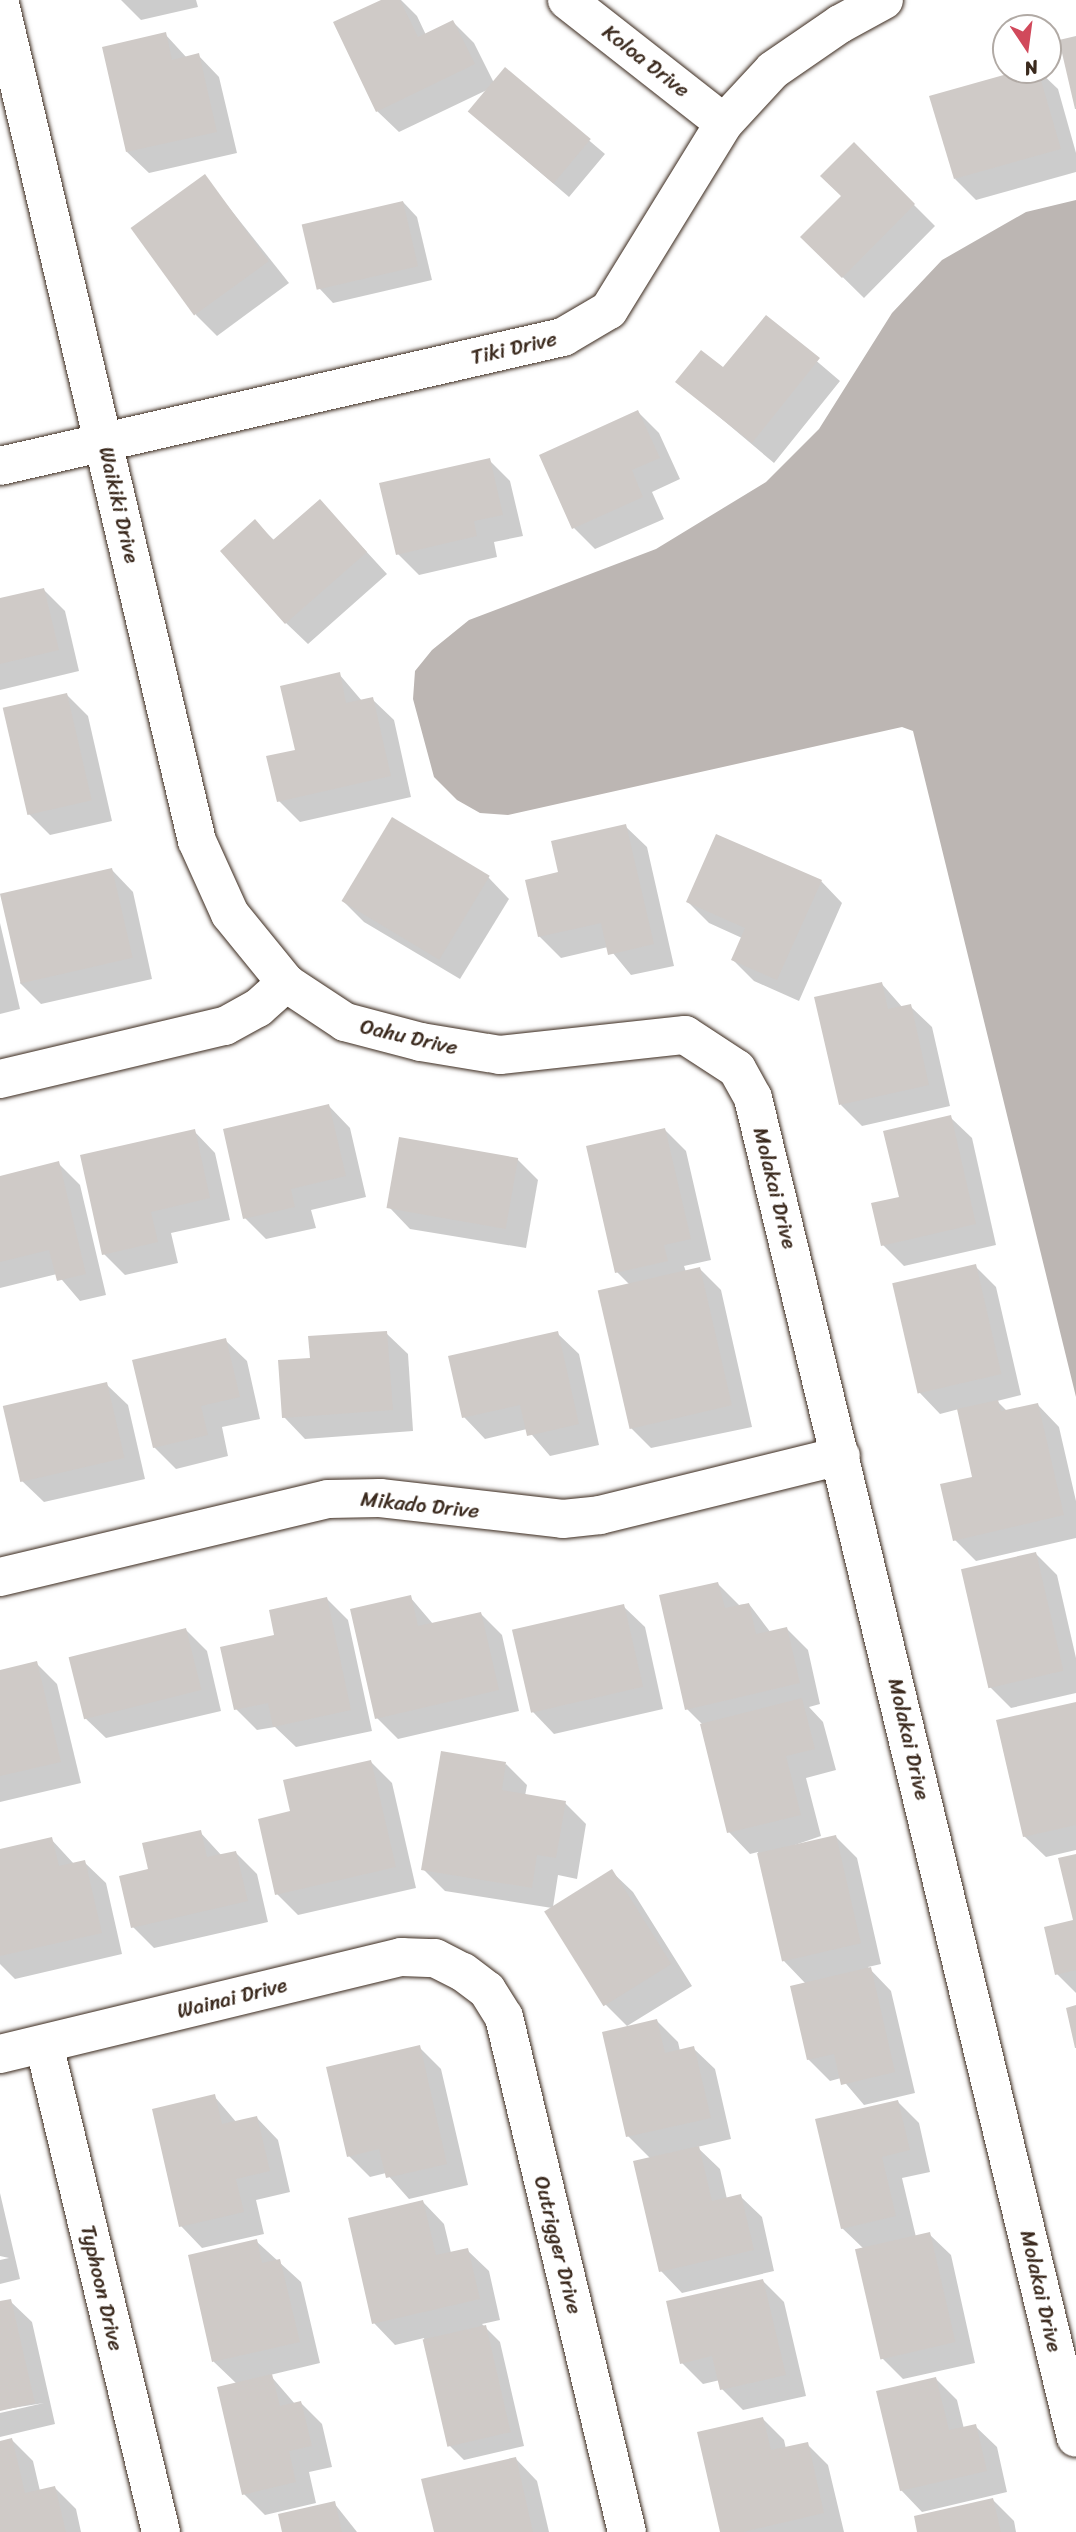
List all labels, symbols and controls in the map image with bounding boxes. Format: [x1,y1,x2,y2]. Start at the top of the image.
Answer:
north arrow [992,14,1062,84]
street label: Koloa Drive [597,19,695,103]
text: N [1021,50,1042,86]
street label: Tiki Drive [469,326,559,370]
street label: Waikiki Drive [93,444,145,566]
street label: Oahu Drive [358,1014,460,1060]
street label: Molakai Drive [748,1124,802,1252]
street label: Mikado Drive [359,1486,481,1524]
street label: Molakai Drive [883,1675,935,1803]
street label: Wainai Drive [174,1972,290,2024]
street label: Outrigger Drive [529,2173,587,2317]
street label: Typhoon Drive [75,2223,129,2353]
street label: Molakai Drive [1015,2227,1067,2355]

